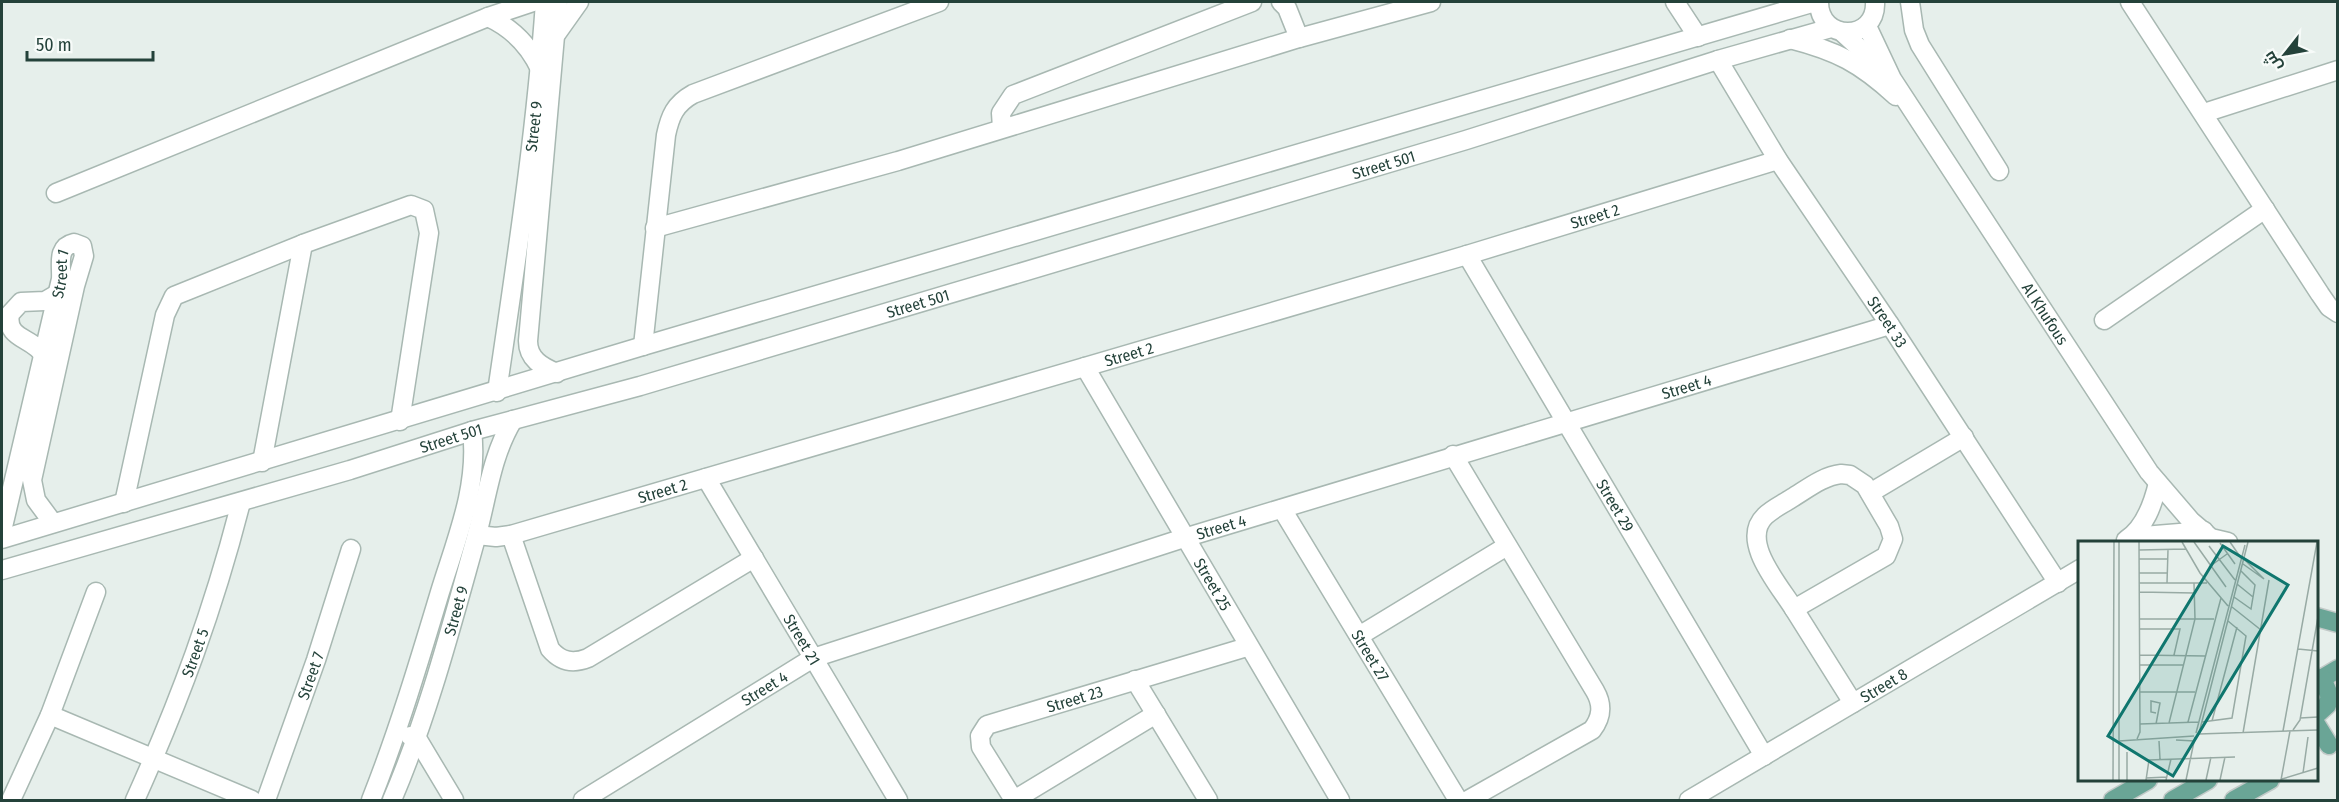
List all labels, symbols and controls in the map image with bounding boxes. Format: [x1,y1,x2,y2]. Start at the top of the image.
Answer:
scale bar [27,24,153,62]
north arrow [2255,24,2315,84]
text: 50 m [36,34,72,56]
text: ش [2259,48,2286,75]
street label: Street 9 [521,100,546,153]
street label: Street 501 [1350,146,1417,183]
street label: Street 2 [1568,200,1622,232]
street label: Street 1 [47,246,72,300]
street label: Al Khufous [2018,279,2073,348]
street label: Street 501 [884,285,952,322]
street label: Street 33 [1864,293,1911,351]
street label: Street 2 [1102,338,1156,370]
street label: Street 4 [1659,370,1714,403]
street label: Street 501 [417,419,484,457]
street label: Street 2 [636,474,689,507]
street label: Street 29 [1592,476,1638,535]
street label: Street 4 [1194,510,1248,543]
inset map [2078,541,2318,781]
street label: Street 25 [1190,555,1236,614]
street label: Street 9 [440,583,472,638]
street label: Street 21 [780,611,825,668]
street label: Street 5 [177,626,212,680]
street label: Street 27 [1348,626,1394,685]
street label: Street 7 [293,649,328,702]
street label: Street 8 [1857,664,1910,706]
street label: Street 4 [738,667,791,710]
street label: Street 23 [1044,681,1105,716]

